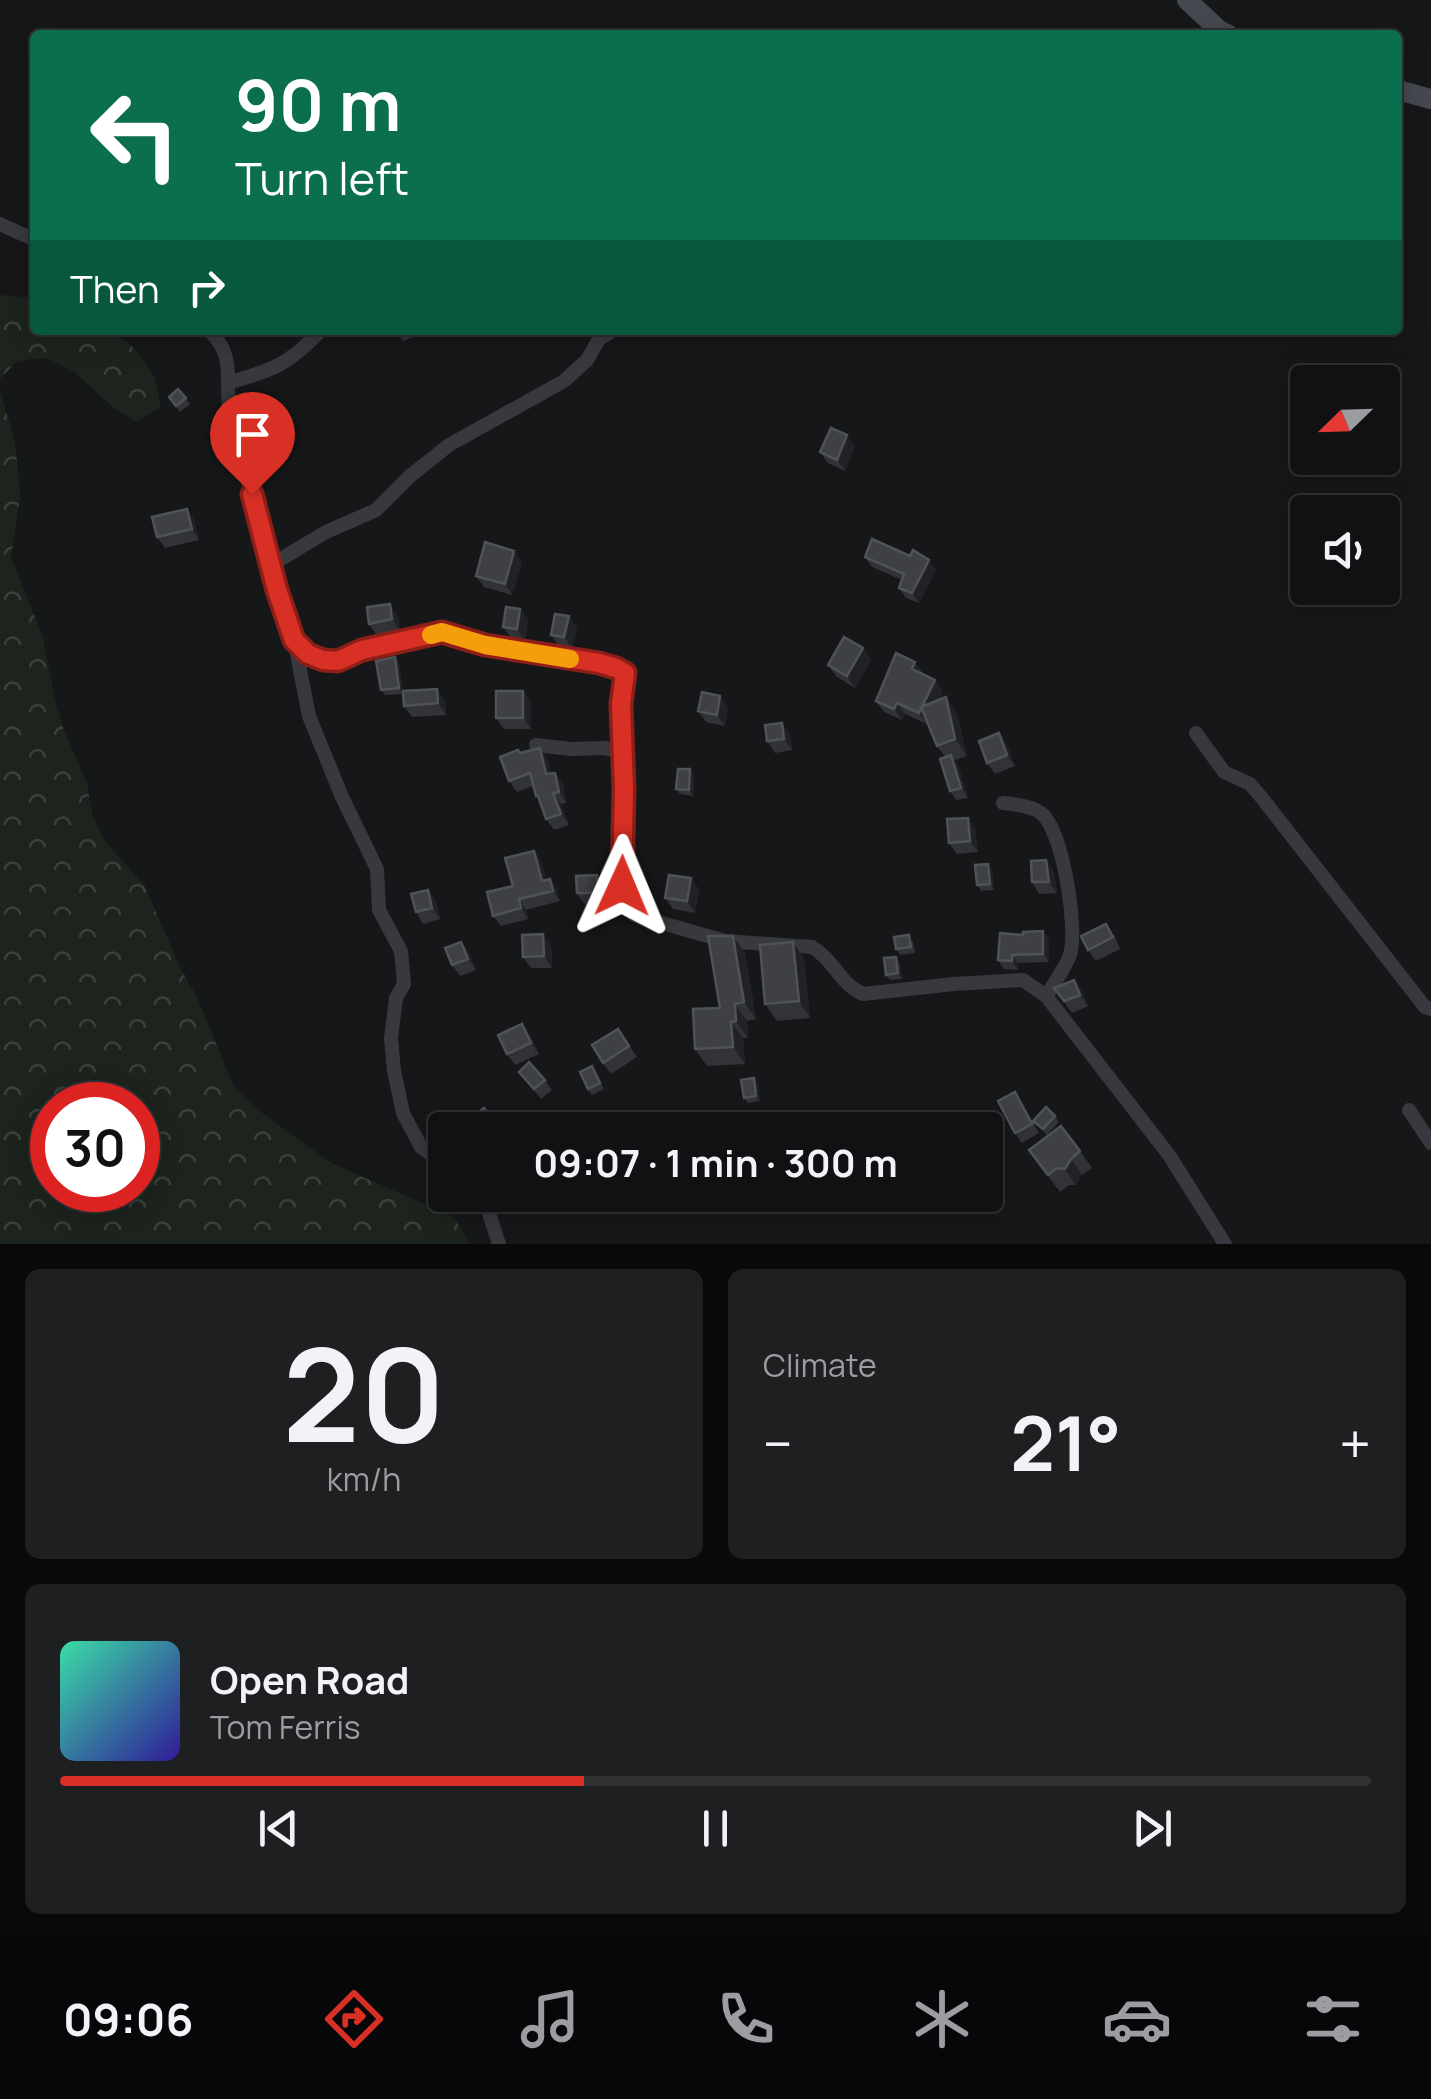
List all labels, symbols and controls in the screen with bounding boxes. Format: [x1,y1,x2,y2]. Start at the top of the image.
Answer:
text: 90 m [235,56,402,152]
icon: left [70,70,200,200]
text: Turn left [235,147,409,209]
icon: right [179,260,234,315]
text: Then [70,262,159,314]
north arrow [1290,365,1400,475]
map controls [1290,365,1400,605]
pin [210,392,295,495]
icon: arrive [225,407,280,462]
button: sound [1290,495,1400,605]
position arrow [570,834,674,938]
speed limit sign: 30 [30,1082,160,1212]
text: 09:07 · 1 min · 300 m [533,1136,898,1188]
text: 20 [283,1303,445,1481]
text: Climate [763,1343,877,1387]
text: 21° [1010,1391,1122,1494]
text: − [763,1405,793,1481]
text: + [1339,1405,1371,1481]
text: km/h [327,1457,401,1501]
text: Open Road [210,1653,409,1705]
text: Tom Ferris [210,1705,361,1749]
icon: previous [251,1801,306,1856]
icon: pause [688,1801,743,1856]
icon: next [1125,1801,1180,1856]
icon: directions [319,1984,389,2054]
icon: music [515,1984,585,2054]
icon: phone [711,1984,781,2054]
icon: climate [907,1984,977,2054]
icon: car [1102,1984,1172,2054]
icon: filters [1298,1984,1368,2054]
text: 09:06 [63,1988,193,2050]

